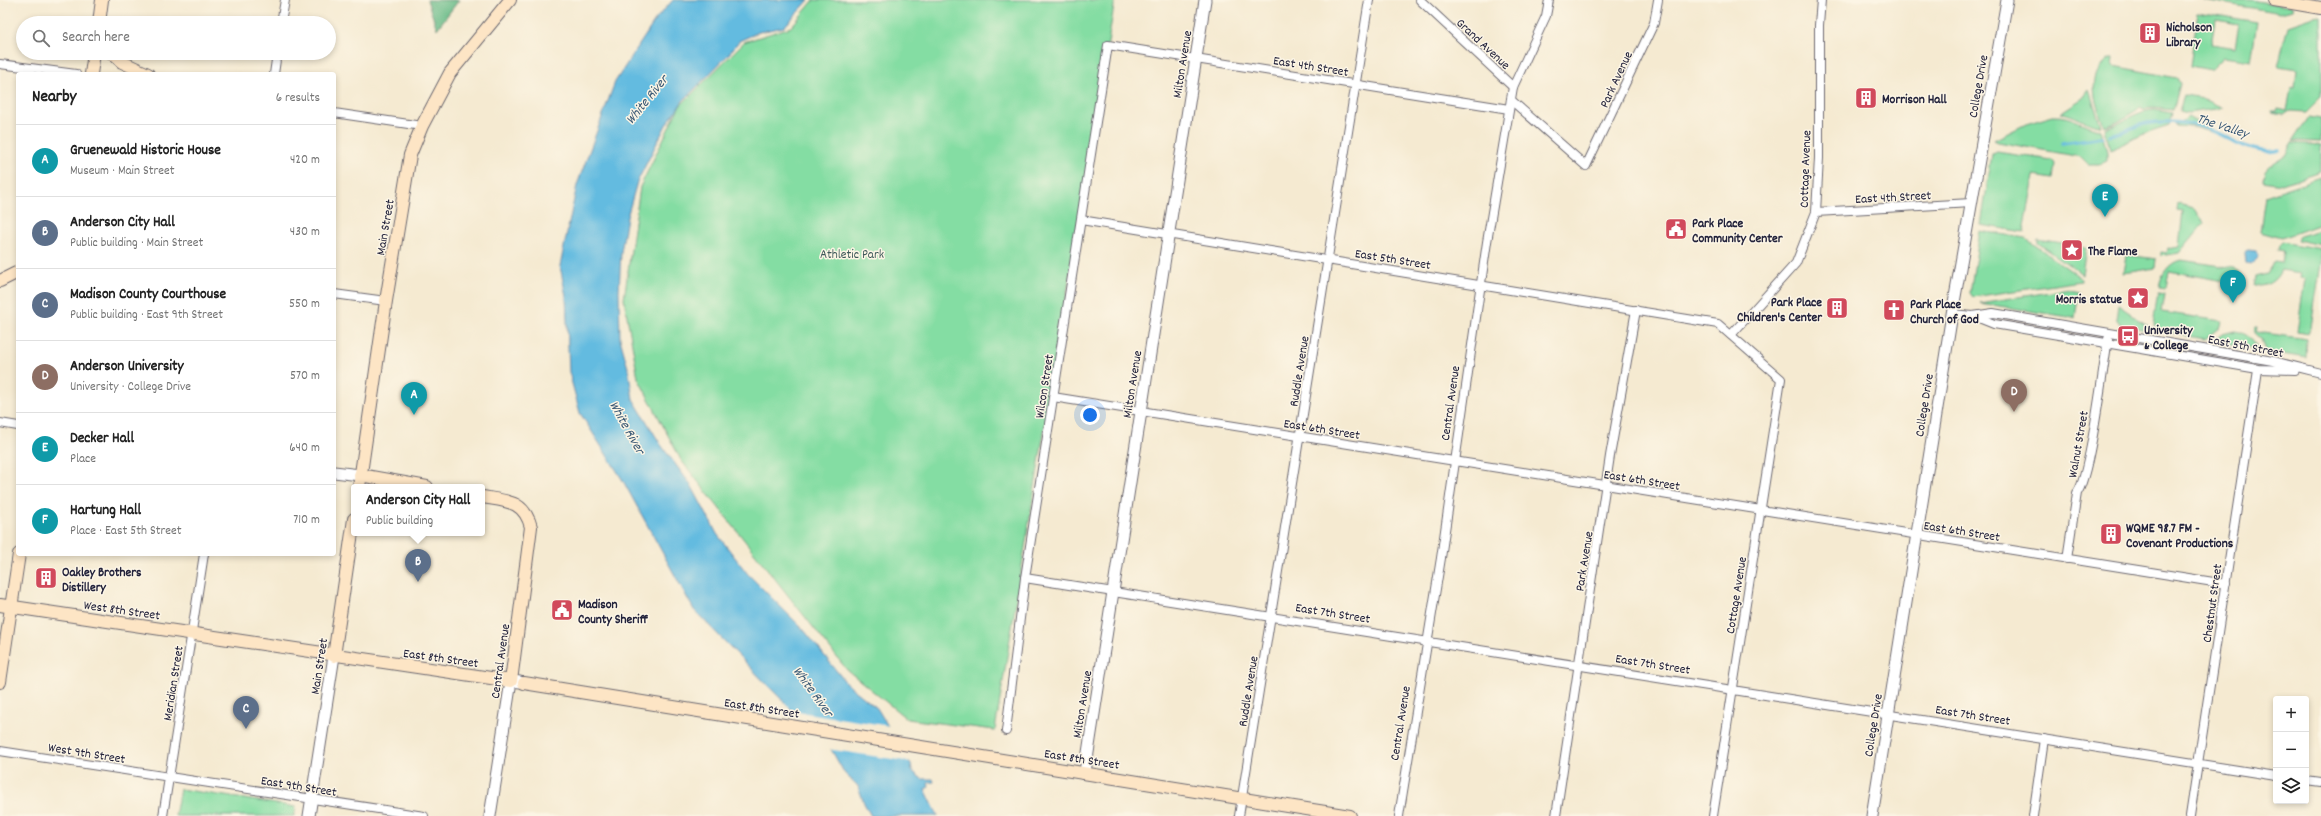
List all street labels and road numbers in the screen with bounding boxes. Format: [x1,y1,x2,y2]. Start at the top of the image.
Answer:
street label: Grand Avenue [1451,15,1514,75]
street label: Milton Avenue [1169,29,1198,100]
street label: Park Avenue [1596,48,1639,112]
street label: East 4th Street [1272,52,1350,83]
street label: College Drive [1965,53,1994,119]
street label: Cottage Avenue [1796,130,1817,208]
street label: East 4th Street [1855,187,1932,210]
street label: Main Street [372,198,401,257]
street label: East 5th Street [1353,245,1432,276]
street label: East 5th Street [2206,331,2285,364]
street label: Ruddle Avenue [1285,334,1315,408]
street label: Milton Avenue [1119,349,1148,420]
street label: Wilcon Street [1031,353,1060,420]
street label: Central Avenue [1437,364,1466,442]
street label: College Drive [1911,372,1940,438]
street label: Walnut Street [2064,409,2095,479]
street label: East 6th Street [1282,415,1361,446]
street label: East 6th Street [1602,466,1681,497]
street label: East 6th Street [1922,517,2001,548]
street label: Park Avenue [1571,530,1600,593]
street label: Cottage Avenue [1722,555,1753,635]
street label: Chestnut Street [2199,563,2228,644]
street label: West 8th Street [82,597,161,626]
street label: East 7th Street [1294,599,1372,630]
street label: Central Avenue [487,622,516,700]
street label: Main Street [307,637,334,696]
street label: Meridian Street [159,644,190,722]
street label: East 8th Street [402,645,480,674]
street label: East 7th Street [1614,650,1692,681]
street label: Ruddle Avenue [1234,654,1264,728]
street label: Milton Avenue [1069,669,1098,740]
street label: Central Avenue [1386,684,1417,762]
street label: College Drive [1860,692,1889,758]
street label: East 8th Street [723,694,801,725]
street label: East 7th Street [1934,701,2012,732]
street label: West 9th Street [47,739,127,770]
street label: East 8th Street [1043,745,1121,776]
street label: East 9th Street [259,772,338,803]

